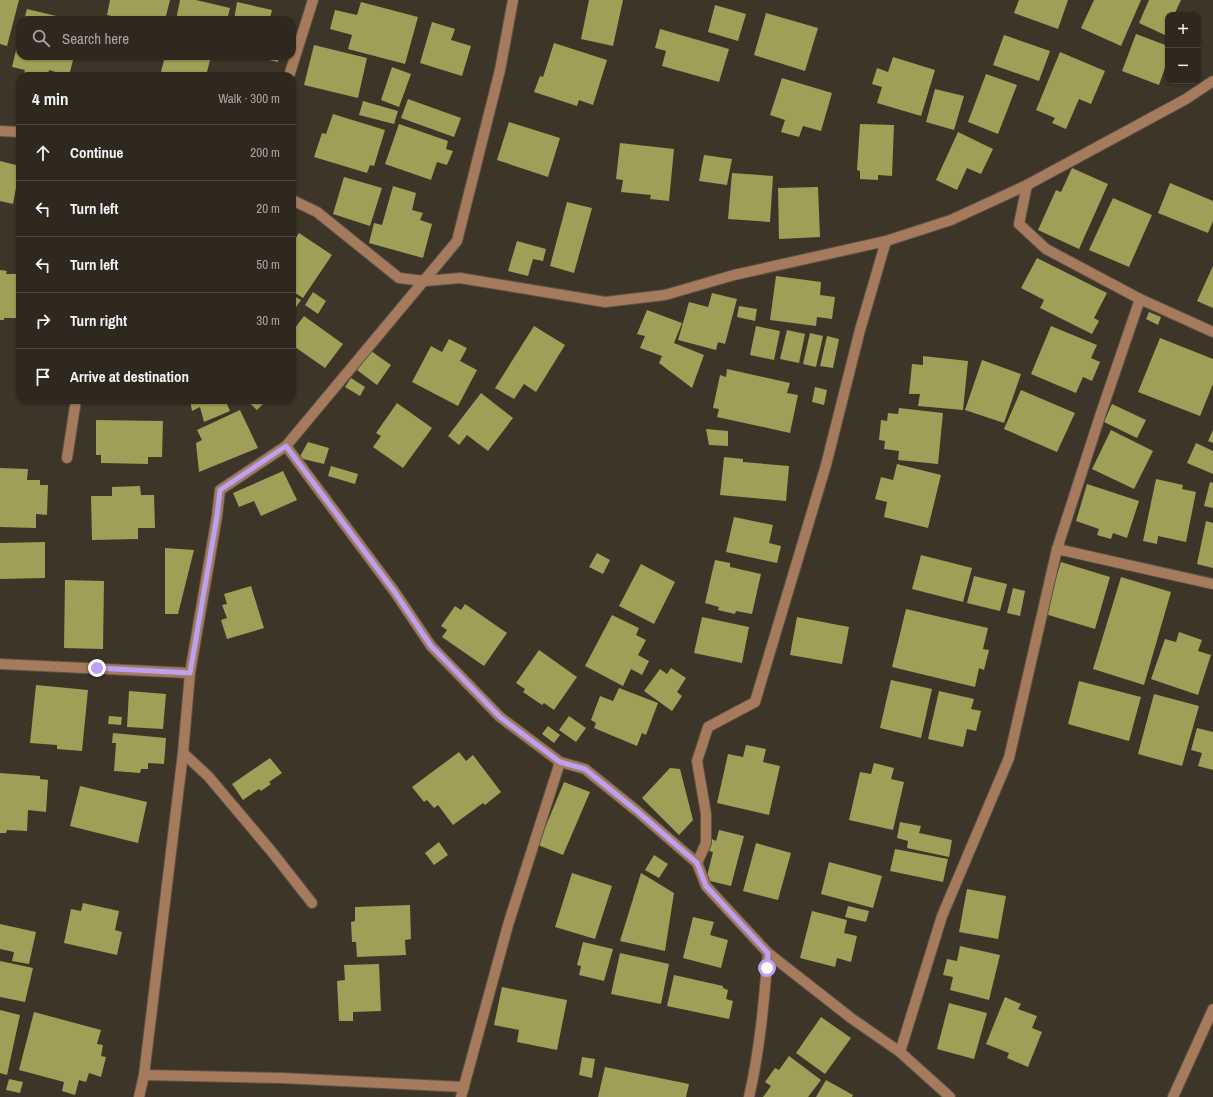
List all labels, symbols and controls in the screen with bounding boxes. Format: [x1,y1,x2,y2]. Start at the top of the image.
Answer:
map controls [1165,12,1201,84]
button: + [1165,12,1201,48]
search box [16,16,296,60]
icon: search [30,27,52,49]
text: Search here [62,28,129,49]
button: − [1165,48,1201,84]
text: 4 min [32,87,68,110]
text: Walk · 300 m [218,90,280,107]
icon: ahead [32,142,54,164]
text: Continue [70,142,123,163]
text: 200 m [250,144,280,161]
icon: left [32,198,54,220]
text: Turn left [70,198,118,219]
text: 20 m [256,200,280,217]
icon: left [32,254,54,276]
text: Turn left [70,254,118,275]
text: 50 m [256,256,280,273]
icon: right [32,310,54,332]
text: Turn right [70,310,127,331]
text: 30 m [256,312,280,329]
icon: arrive [32,366,54,388]
text: Arrive at destination [70,366,189,387]
route end [88,659,106,677]
route start [758,959,776,977]

